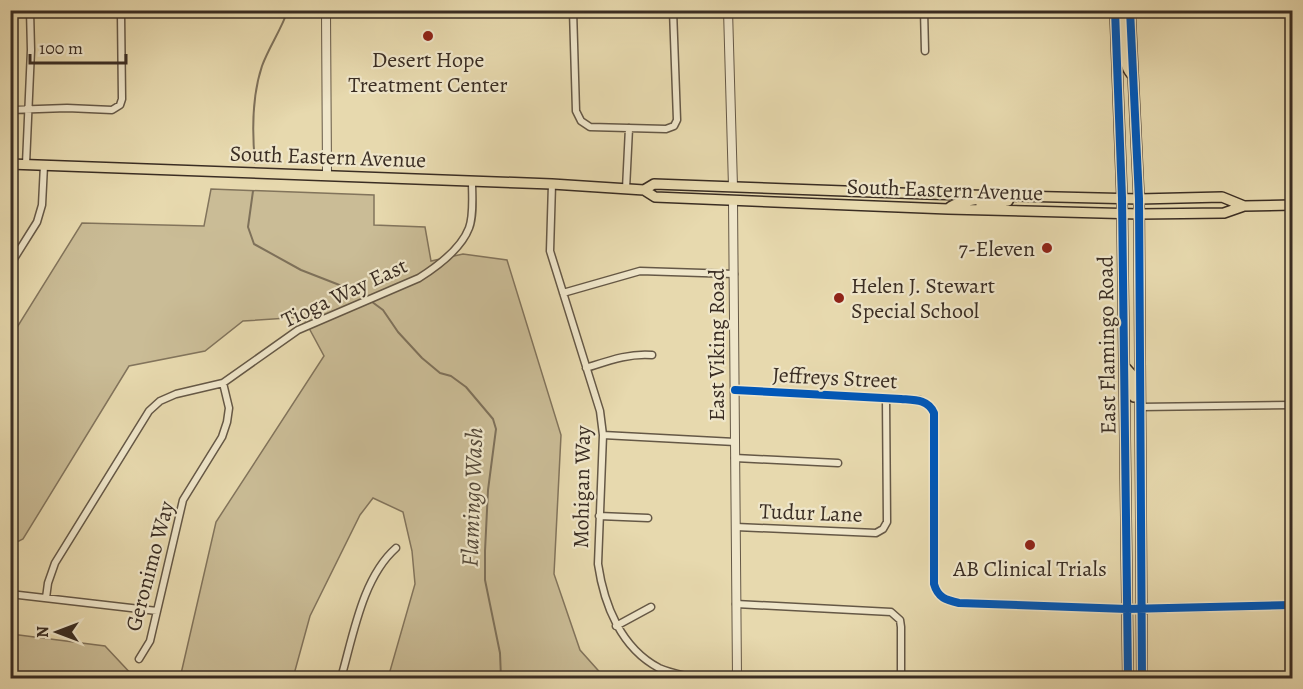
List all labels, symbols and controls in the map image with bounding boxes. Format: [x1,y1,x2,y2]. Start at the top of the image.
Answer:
scale bar [30,27,126,65]
marker: Desert Hope Treatment Center [421,29,435,43]
text: 100 m [39,36,83,60]
place label: Desert Hope Treatment Center [348,45,508,100]
street label: South Eastern Avenue [229,139,427,175]
street label: South Eastern Avenue [846,172,1044,208]
place label: 7-Eleven [958,234,1035,264]
marker: 7-Eleven [1040,241,1054,255]
street label: Tioga Way East [277,251,412,335]
street label: East Flamingo Road [1090,255,1124,435]
street label: East Viking Road [702,269,732,421]
place label: Helen J. Stewart Special School [851,271,995,326]
marker: Helen J. Stewart Special School [832,291,846,305]
street label: Jeffreys Street [772,360,898,396]
street label: Mohigan Way [566,425,598,549]
water label: Flamingo Wash [454,427,490,567]
street label: Tudur Lane [759,496,863,530]
street label: Geronimo Way [118,498,182,635]
marker: AB Clinical Trials [1023,538,1037,552]
place label: AB Clinical Trials [952,554,1107,584]
north arrow [27,602,87,662]
text: N [32,626,54,638]

